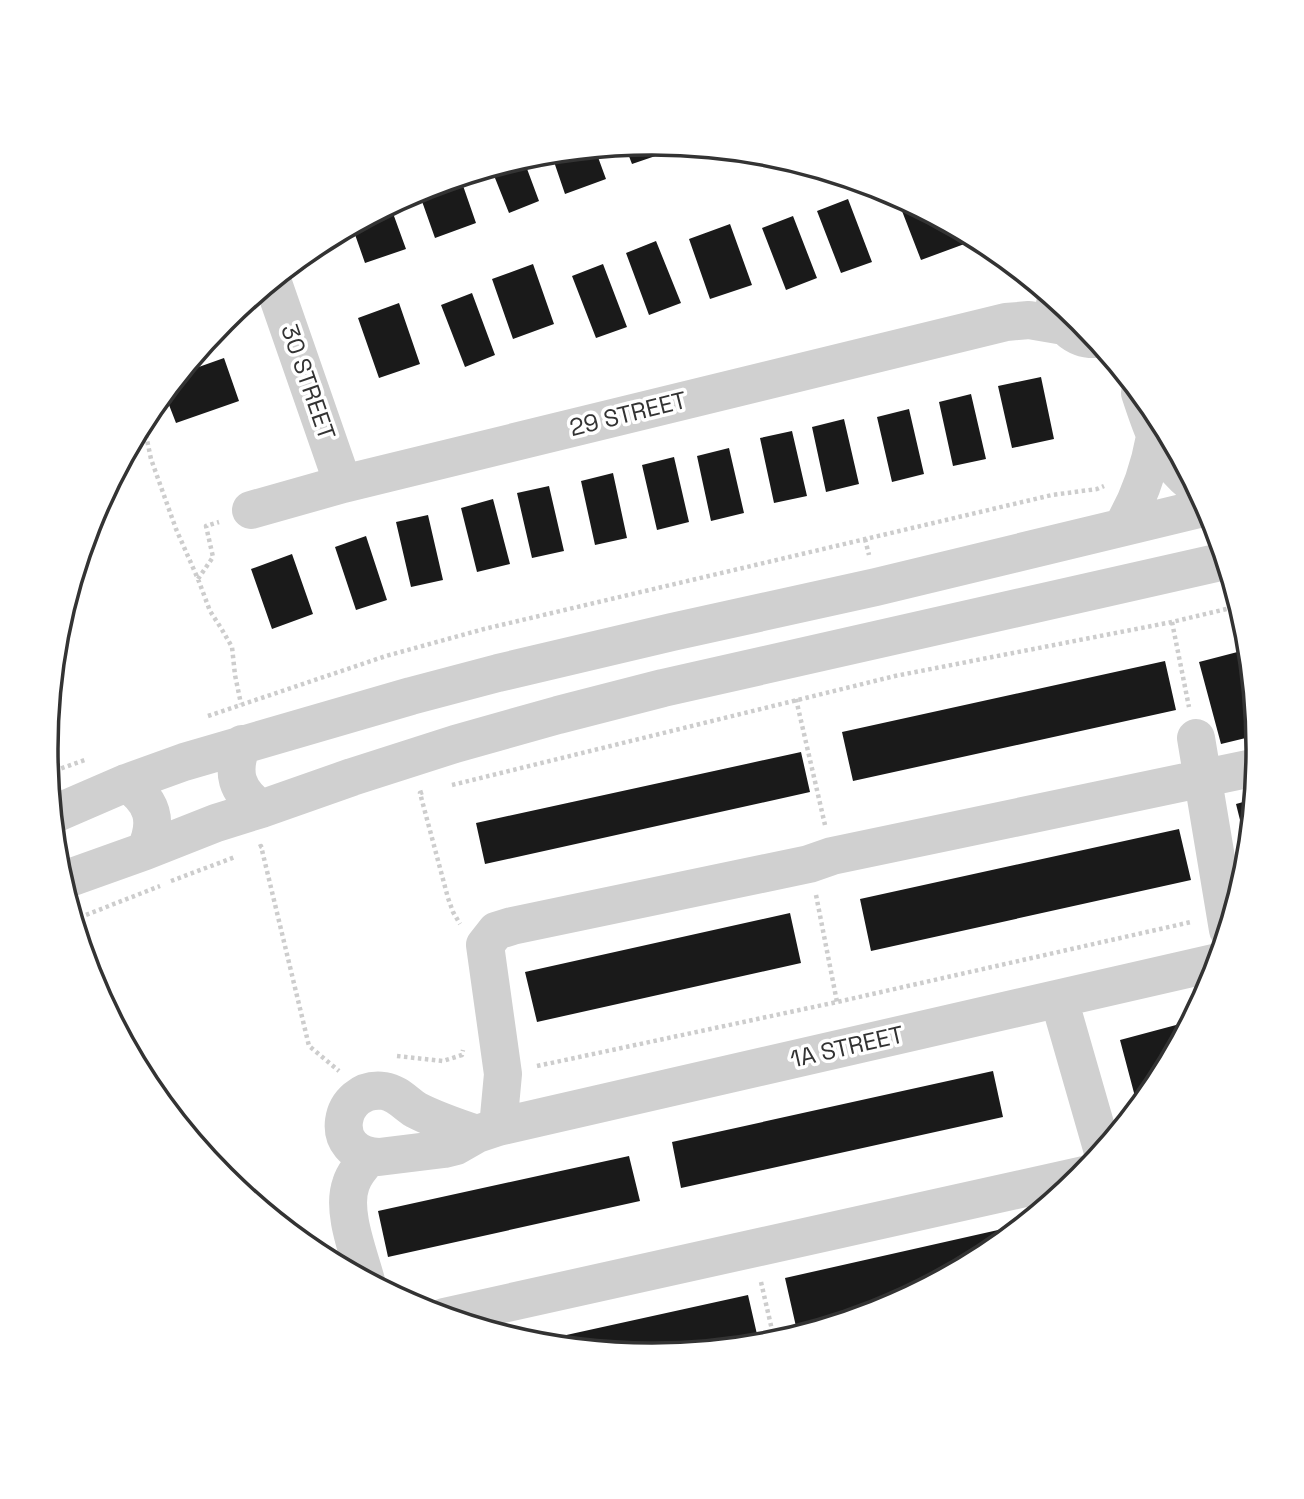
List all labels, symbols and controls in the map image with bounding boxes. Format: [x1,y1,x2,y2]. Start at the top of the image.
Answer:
street label: 30 STREET [274,320,343,444]
street label: 29 STREET [566,384,690,443]
street label: 1A STREET [787,1018,907,1075]

